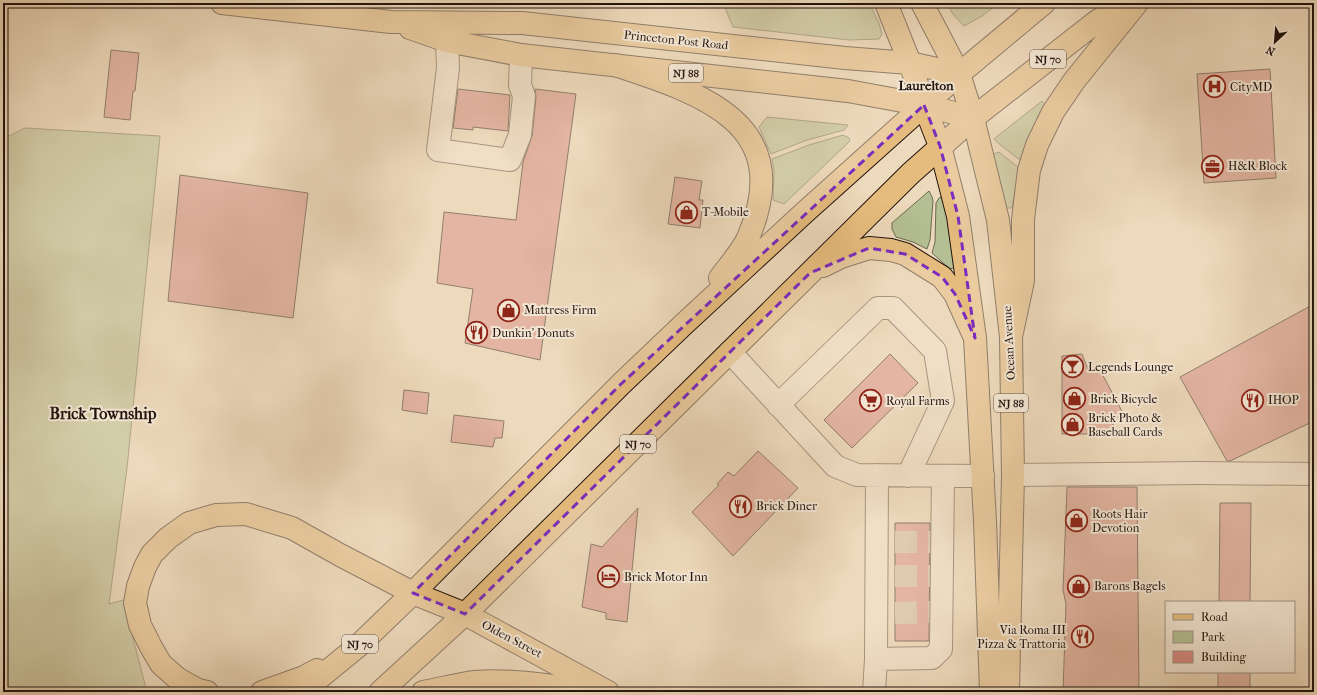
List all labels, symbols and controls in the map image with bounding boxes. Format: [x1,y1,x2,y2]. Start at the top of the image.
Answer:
north arrow [1255,22,1295,62]
street label: Princeton Post Road [623,28,729,52]
text: N [1264,43,1277,58]
road number: NJ 70 [1030,50,1066,68]
road number: NJ 88 [669,64,703,82]
hospital icon: CityMD [1201,74,1227,100]
district label: Laurelton [898,78,954,93]
place label: CityMD [1230,80,1272,94]
office icon: H&R Block [1199,153,1225,179]
place label: H&R Block [1228,159,1288,173]
shop icon: T-Mobile [673,199,699,225]
place label: T-Mobile [702,205,749,219]
shop icon: Mattress Firm [496,297,522,323]
place label: Mattress Firm [524,303,597,317]
street label: Ocean Avenue [1000,305,1018,381]
restaurant icon: Dunkin' Donuts [463,320,489,346]
place label: Dunkin' Donuts [492,326,575,340]
bar icon: Legends Lounge [1060,354,1086,380]
place label: Legends Lounge [1088,360,1173,374]
shop icon: Brick Bicycle [1061,386,1087,412]
restaurant icon: IHOP [1240,387,1266,413]
supermarket icon: Royal Farms [858,388,884,414]
place label: Brick Bicycle [1090,392,1158,406]
place label: IHOP [1268,393,1299,407]
place label: Royal Farms [886,394,950,408]
road number: NJ 88 [994,394,1028,412]
district label: Brick Township [49,404,157,424]
place label: Brick Photo & Baseball Cards [1088,411,1163,439]
shop icon: Brick Photo & Baseball Cards [1059,412,1085,438]
road number: NJ 70 [620,435,656,453]
restaurant icon: Brick Diner [727,493,753,519]
place label: Brick Diner [756,499,818,513]
place label: Roots Hair Devotion [1092,507,1149,535]
shop icon: Roots Hair Devotion [1063,508,1089,534]
hotel icon: Brick Motor Inn [595,564,621,590]
place label: Brick Motor Inn [624,570,708,584]
shop icon: Barons Bagels [1066,573,1092,599]
place label: Barons Bagels [1094,579,1166,593]
legend [1165,601,1295,673]
text: Road [1201,610,1228,624]
street label: Olden Street [479,617,545,661]
place label: Via Roma III Pizza & Trattoria [977,623,1066,651]
restaurant icon: Via Roma III Pizza & Trattoria [1069,624,1095,650]
text: Park [1201,630,1226,644]
road number: NJ 70 [342,635,378,653]
text: Building [1201,650,1246,664]

